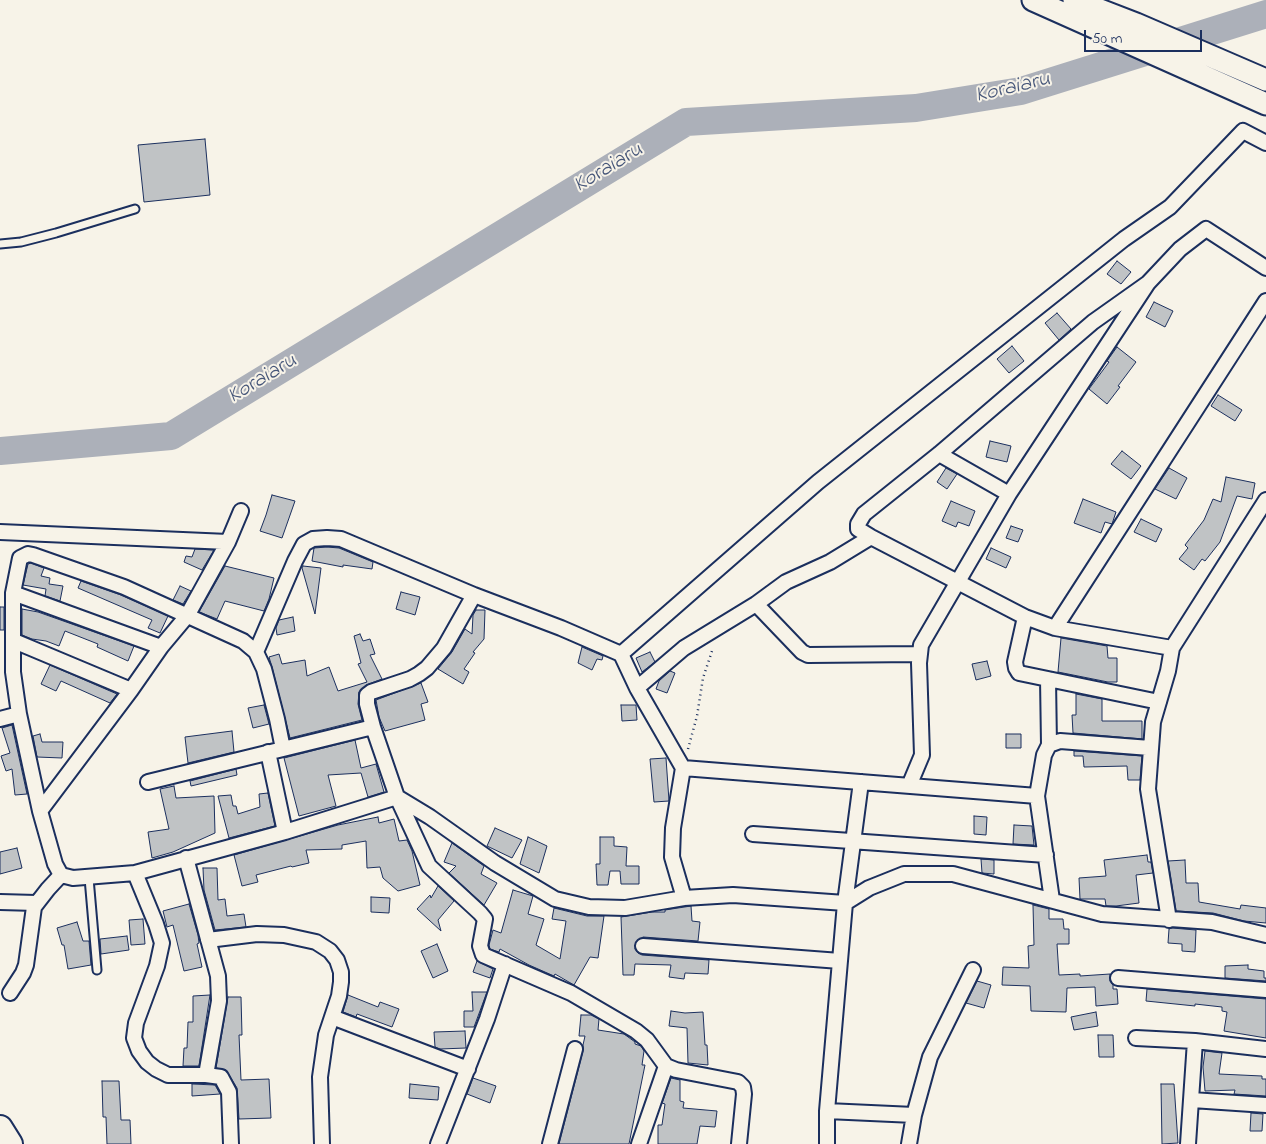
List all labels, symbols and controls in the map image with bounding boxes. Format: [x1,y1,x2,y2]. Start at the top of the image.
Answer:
scale bar [1086,20,1204,52]
text: 50 m [1092,28,1122,50]
water label: Koraiaru [973,68,1053,110]
water label: Koraiaru [570,138,648,200]
water label: Koraiaru [224,349,302,411]

